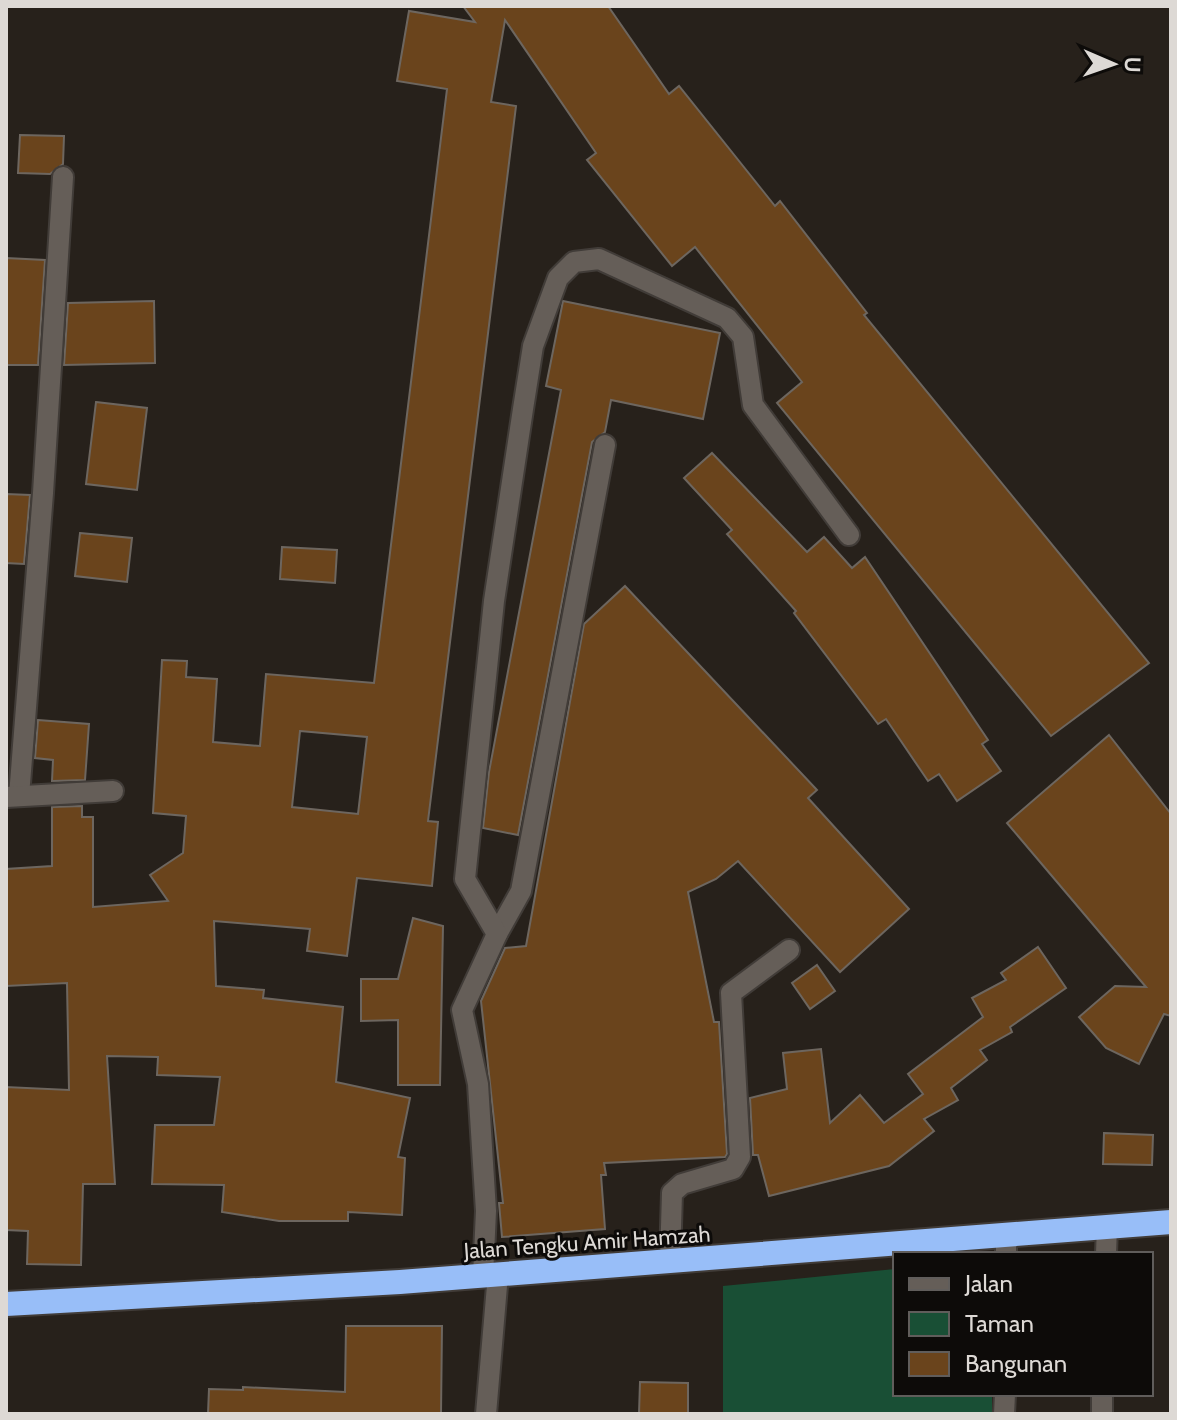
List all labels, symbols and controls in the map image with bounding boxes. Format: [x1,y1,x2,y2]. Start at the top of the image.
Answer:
north arrow [1073,24,1153,104]
text: U [1119,56,1146,73]
street label: Jalan Tengku Amir Hamzah [462,1220,711,1265]
legend [893,1252,1153,1396]
text: Jalan [964,1269,1013,1298]
text: Taman [965,1309,1034,1338]
text: Bangunan [965,1349,1067,1378]

